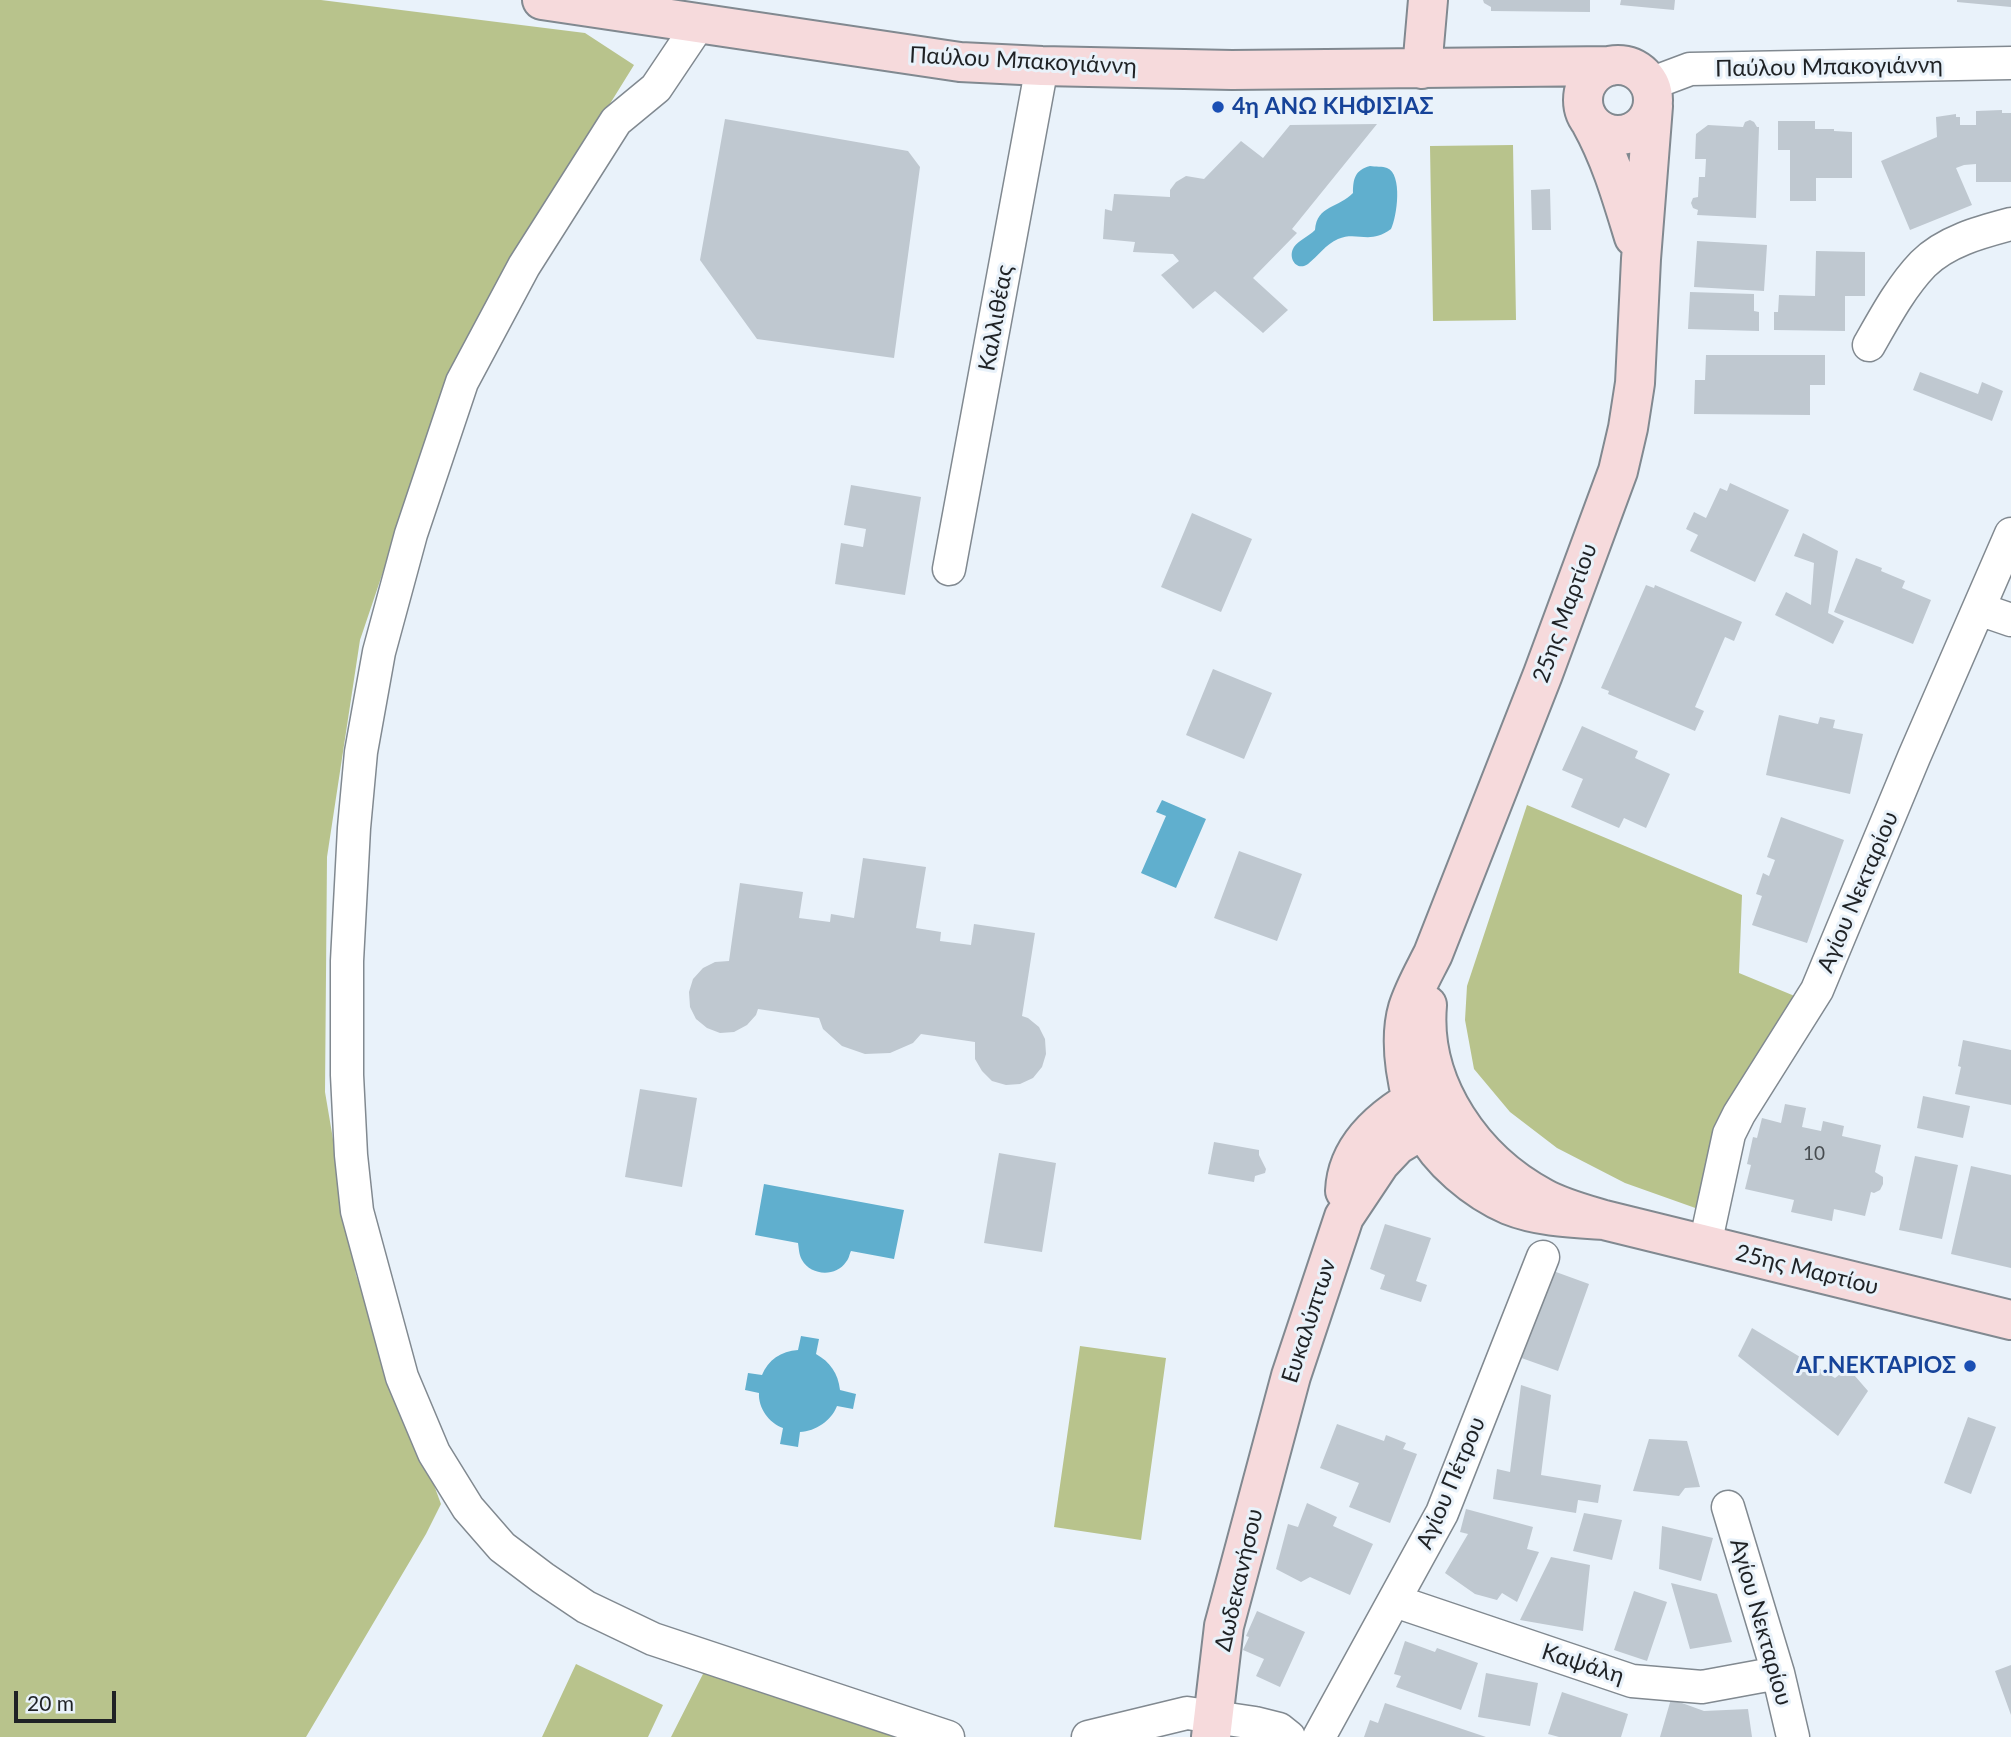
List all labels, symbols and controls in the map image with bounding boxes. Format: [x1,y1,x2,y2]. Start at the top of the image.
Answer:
street label: Παύλου Μπακογιάννη [909,41,1137,81]
street label: Παύλου Μπακογιάννη [1715,51,1943,83]
place label: 4η ΑΝΩ ΚΗΦΙΣΙΑΣ [1232,93,1433,121]
marker: 4η ΑΝΩ ΚΗΦΙΣΙΑΣ [1210,99,1226,115]
street label: Καλλιθέας [973,263,1019,373]
street label: 25ης Μαρτίου [1527,540,1603,686]
street label: Αγίου Νεκταρίου [1812,807,1904,977]
house number: 10 [1803,1143,1825,1165]
street label: 25ης Μαρτίου [1733,1239,1881,1301]
street label: Ευκαλύπτων [1276,1255,1342,1387]
place label: ΑΓ.ΝΕΚΤΑΡΙΟΣ [1796,1352,1956,1380]
marker: ΑΓ.ΝΕΚΤΑΡΙΟΣ [1962,1358,1978,1374]
street label: Αγίου Πέτρου [1411,1413,1491,1553]
street label: Δωδεκανήσου [1209,1506,1269,1654]
street label: Αγίου Νεκταρίου [1724,1535,1798,1709]
street label: Καψάλη [1538,1638,1628,1690]
scale bar [18,1678,119,1722]
text: 20 m [27,1690,74,1715]

